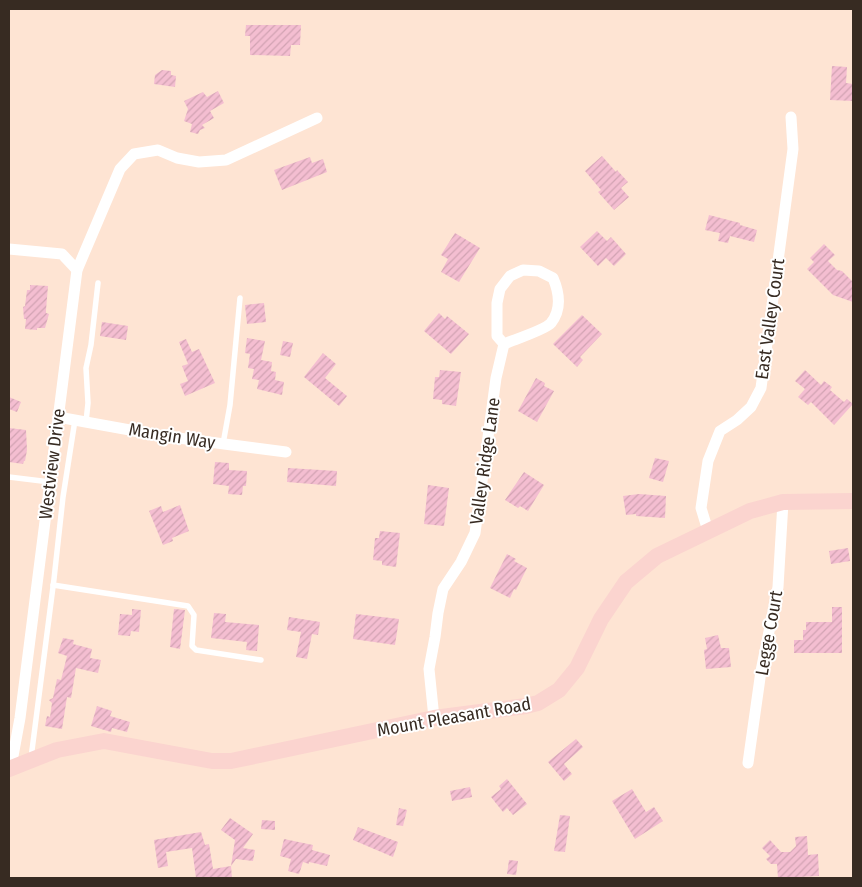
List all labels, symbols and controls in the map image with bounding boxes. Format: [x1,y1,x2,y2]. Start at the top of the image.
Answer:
street label: East Valley Court [751,257,789,381]
street label: Valley Ridge Lane [465,396,505,526]
street label: Westview Drive [34,407,70,521]
street label: Mangin Way [127,418,217,454]
street label: Legge Court [751,589,787,677]
street label: Mount Pleasant Road [375,693,533,741]

